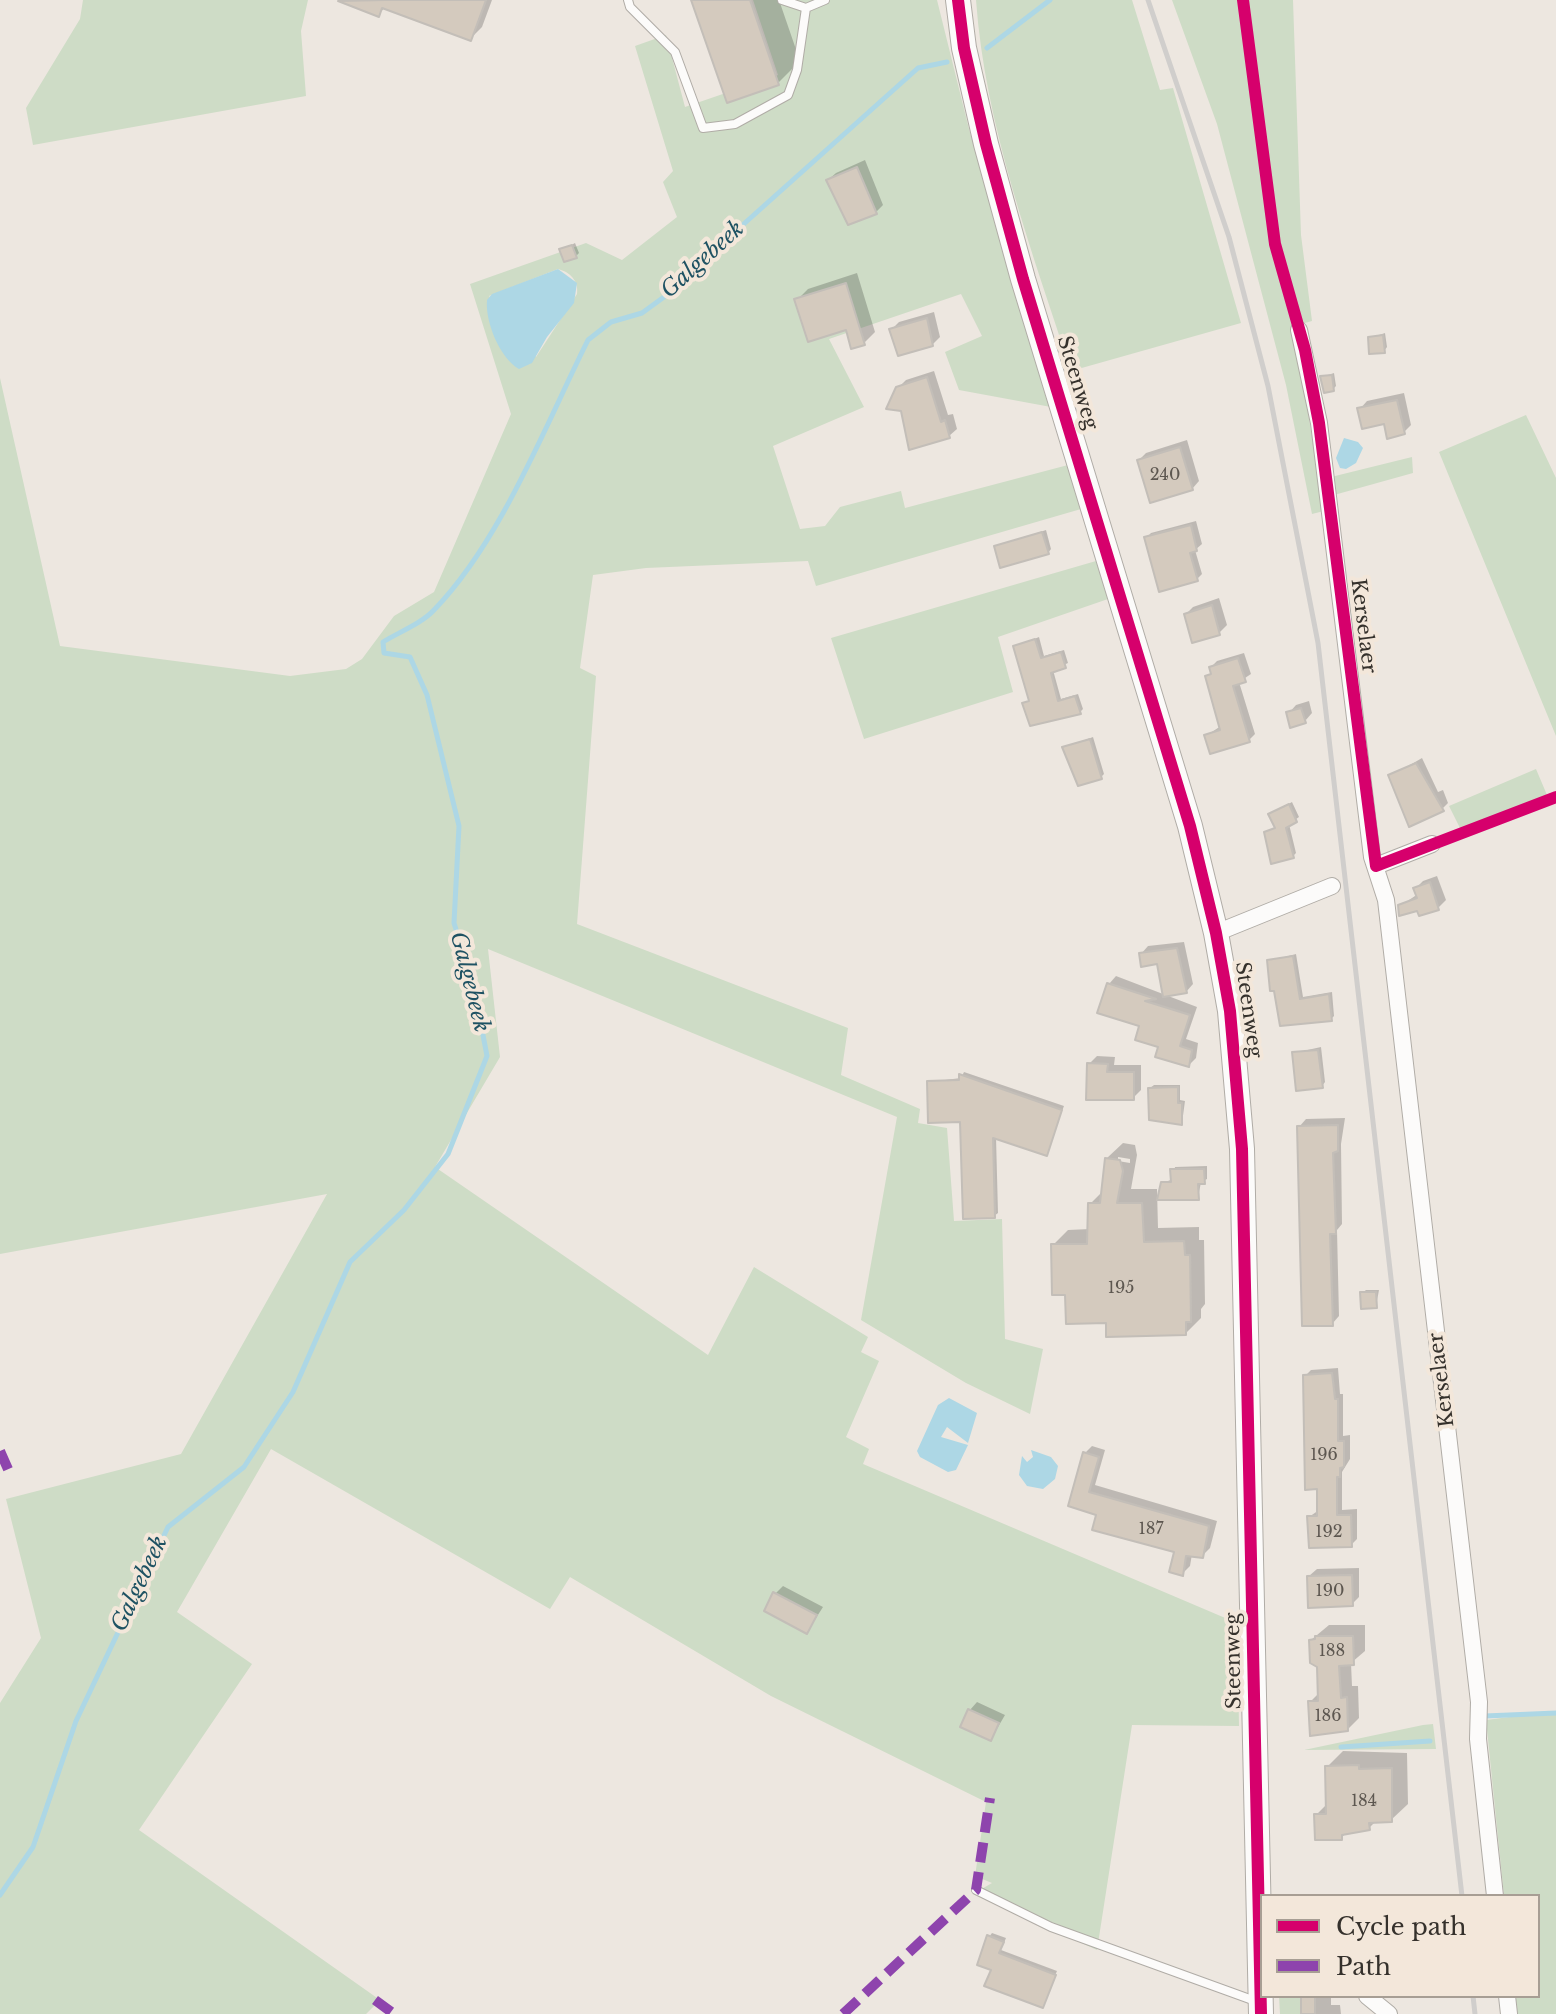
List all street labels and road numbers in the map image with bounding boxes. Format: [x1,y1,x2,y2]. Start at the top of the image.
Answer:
street label: Steenweg [1051,333,1103,433]
street label: Kerselaer [1345,577,1381,675]
street label: Steenweg [1229,960,1267,1060]
street label: Kerselaer [1424,1331,1460,1429]
street label: Steenweg [1221,1612,1247,1710]

